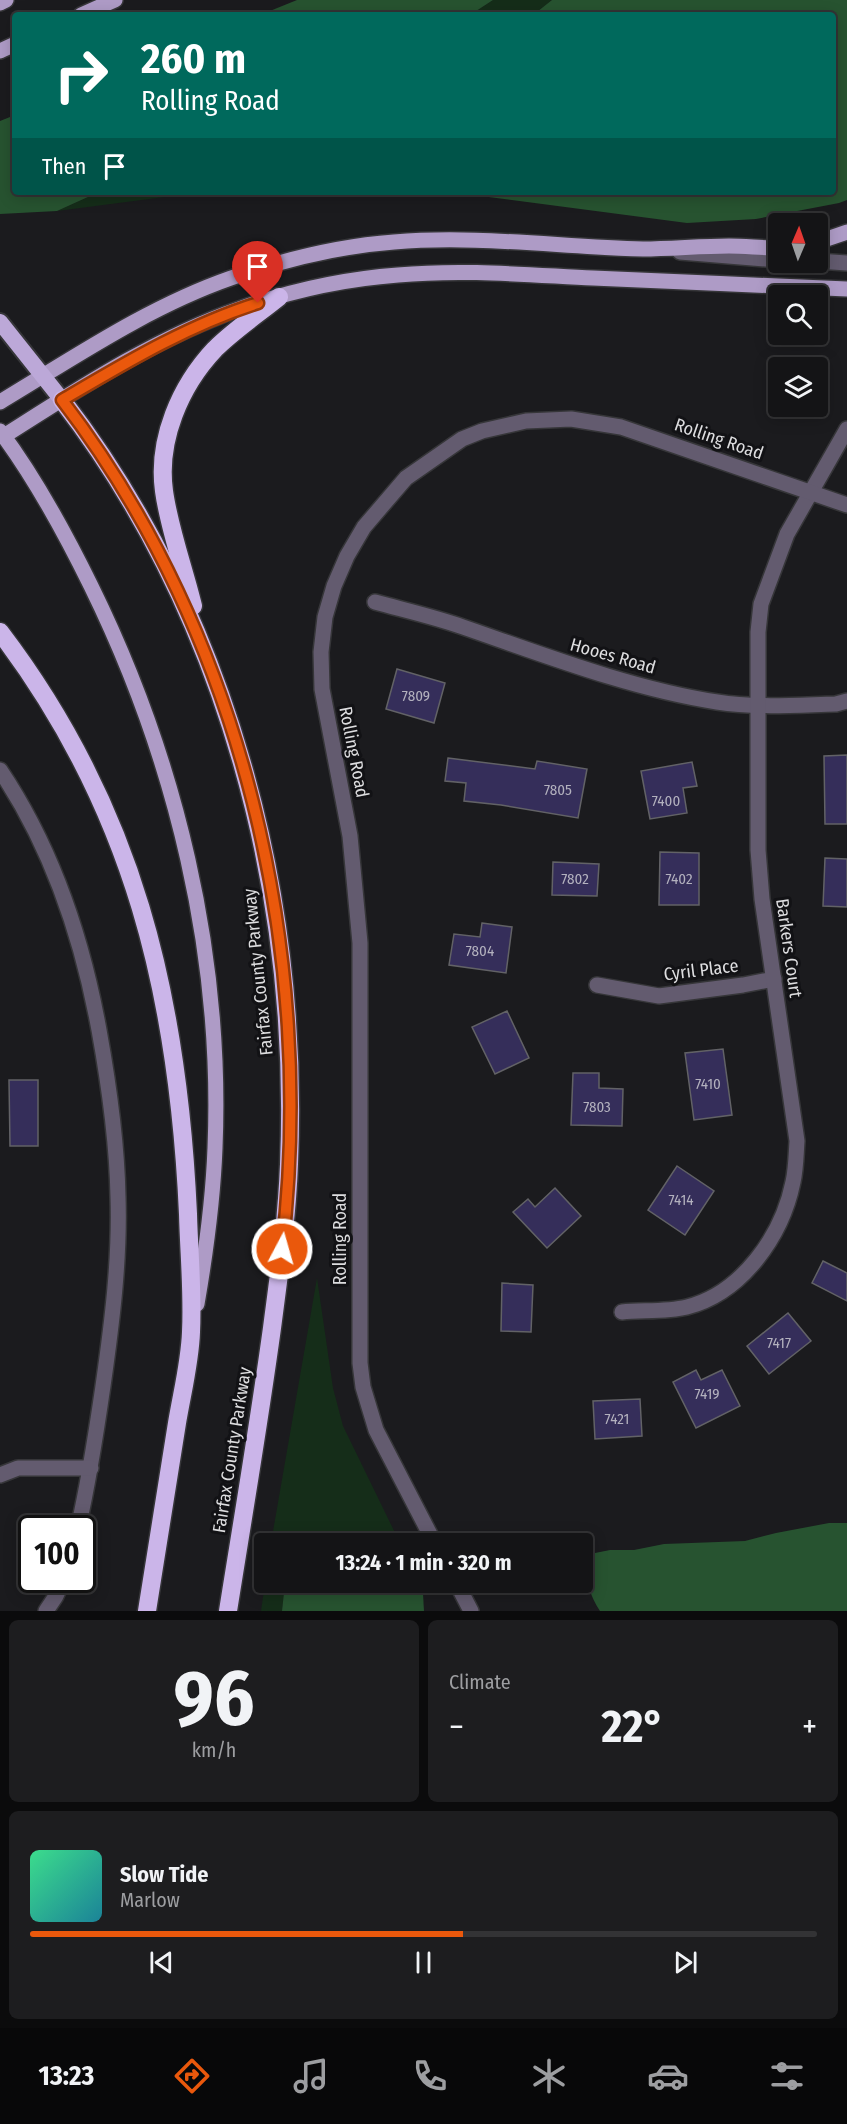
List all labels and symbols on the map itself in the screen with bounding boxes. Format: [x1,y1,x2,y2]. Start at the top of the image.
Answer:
north arrow [768,213,828,273]
pin [232,241,283,303]
street label: Rolling Road [672,414,766,464]
street label: Hooes Road [568,633,658,679]
house number: 7809 [402,687,430,705]
street label: Rolling Road [334,704,374,800]
house number: 7805 [544,781,572,799]
house number: 7400 [652,792,680,810]
house number: 7802 [561,870,589,888]
house number: 7402 [665,870,693,888]
street label: Fairfax County Parkway [238,887,278,1057]
street label: Barkers Court [771,897,807,999]
house number: 7804 [466,942,494,960]
street label: Cyril Place [662,954,740,985]
house number: 7410 [695,1075,721,1093]
house number: 7803 [583,1098,611,1116]
house number: 7414 [668,1191,694,1209]
street label: Rolling Road [329,1193,351,1285]
position arrow [250,1217,314,1281]
house number: 7417 [767,1334,791,1352]
street label: Fairfax County Parkway [208,1365,256,1535]
house number: 7419 [694,1385,720,1403]
house number: 7421 [605,1410,629,1428]
speed limit sign: 100 [18,1515,96,1593]

